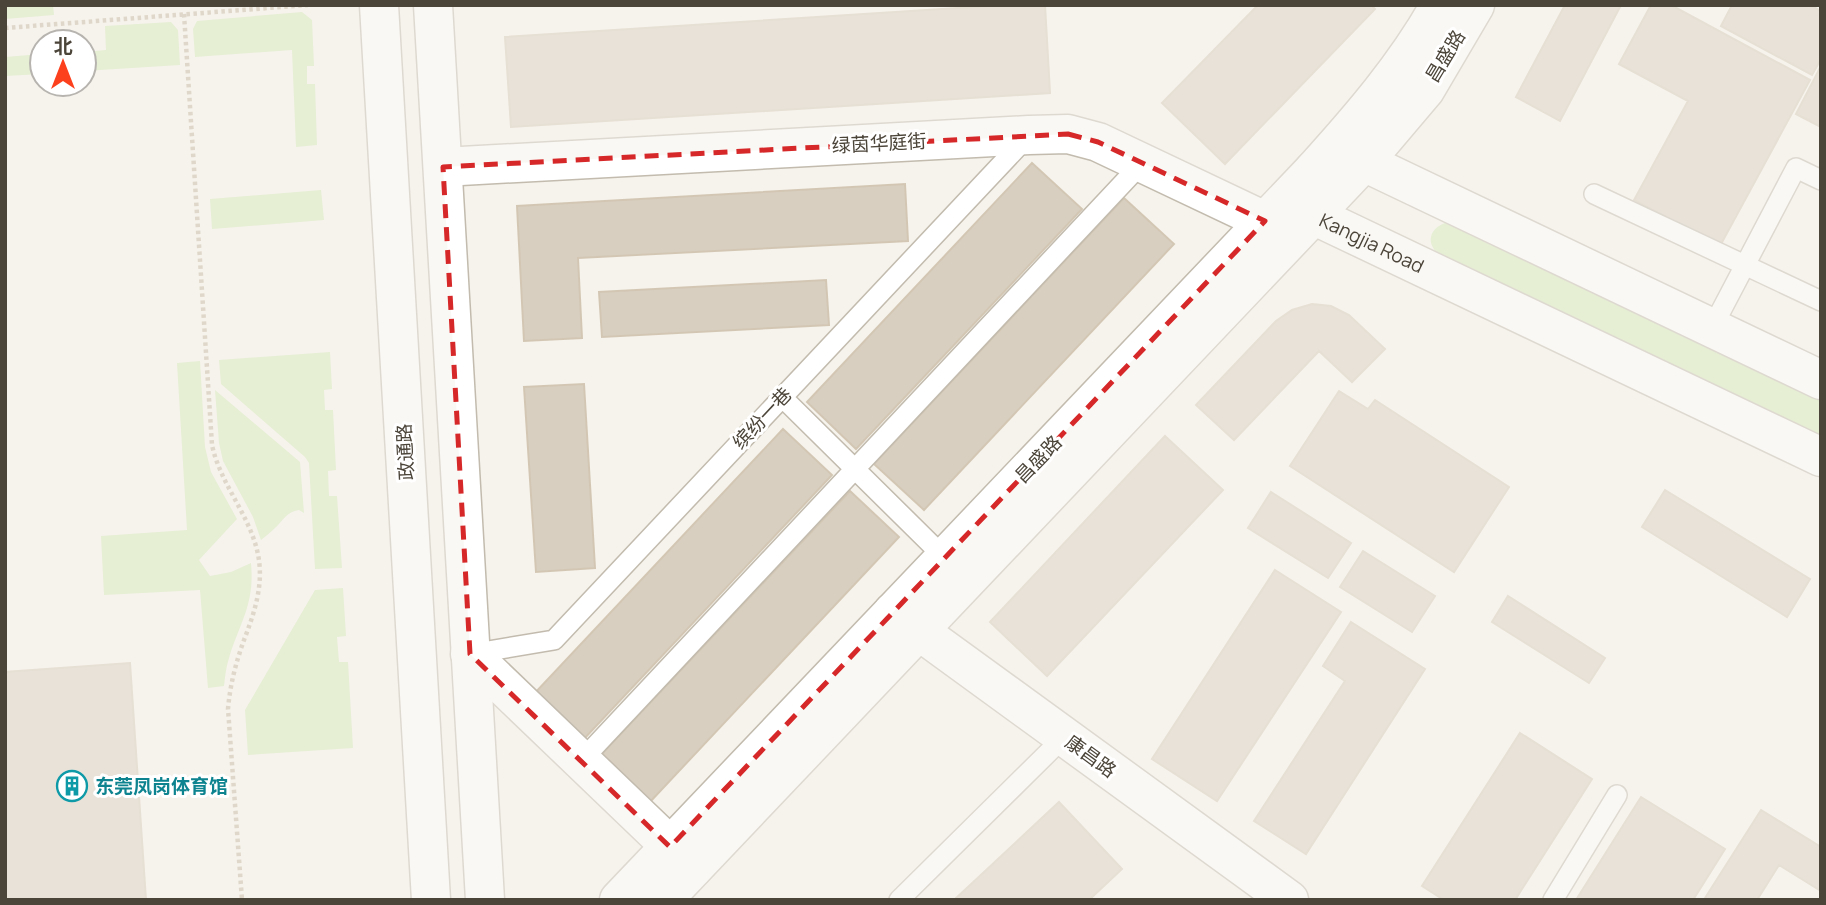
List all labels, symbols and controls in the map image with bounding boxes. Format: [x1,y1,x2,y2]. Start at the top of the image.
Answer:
street label: 昌盛路 [1419,25,1471,87]
north arrow [28,28,98,98]
text: 北 [53,33,73,59]
street label: 绿茵华庭街 [831,128,927,158]
street label: Kangjia Road [1315,207,1428,279]
street label: 缤纷一巷 [727,381,797,455]
street label: 政通路 [391,423,419,481]
street label: 昌盛路 [1009,429,1067,489]
street label: 康昌路 [1060,729,1122,783]
building icon: 东莞凤岗体育馆 [55,769,89,803]
place label: 东莞凤岗体育馆 [95,773,228,799]

